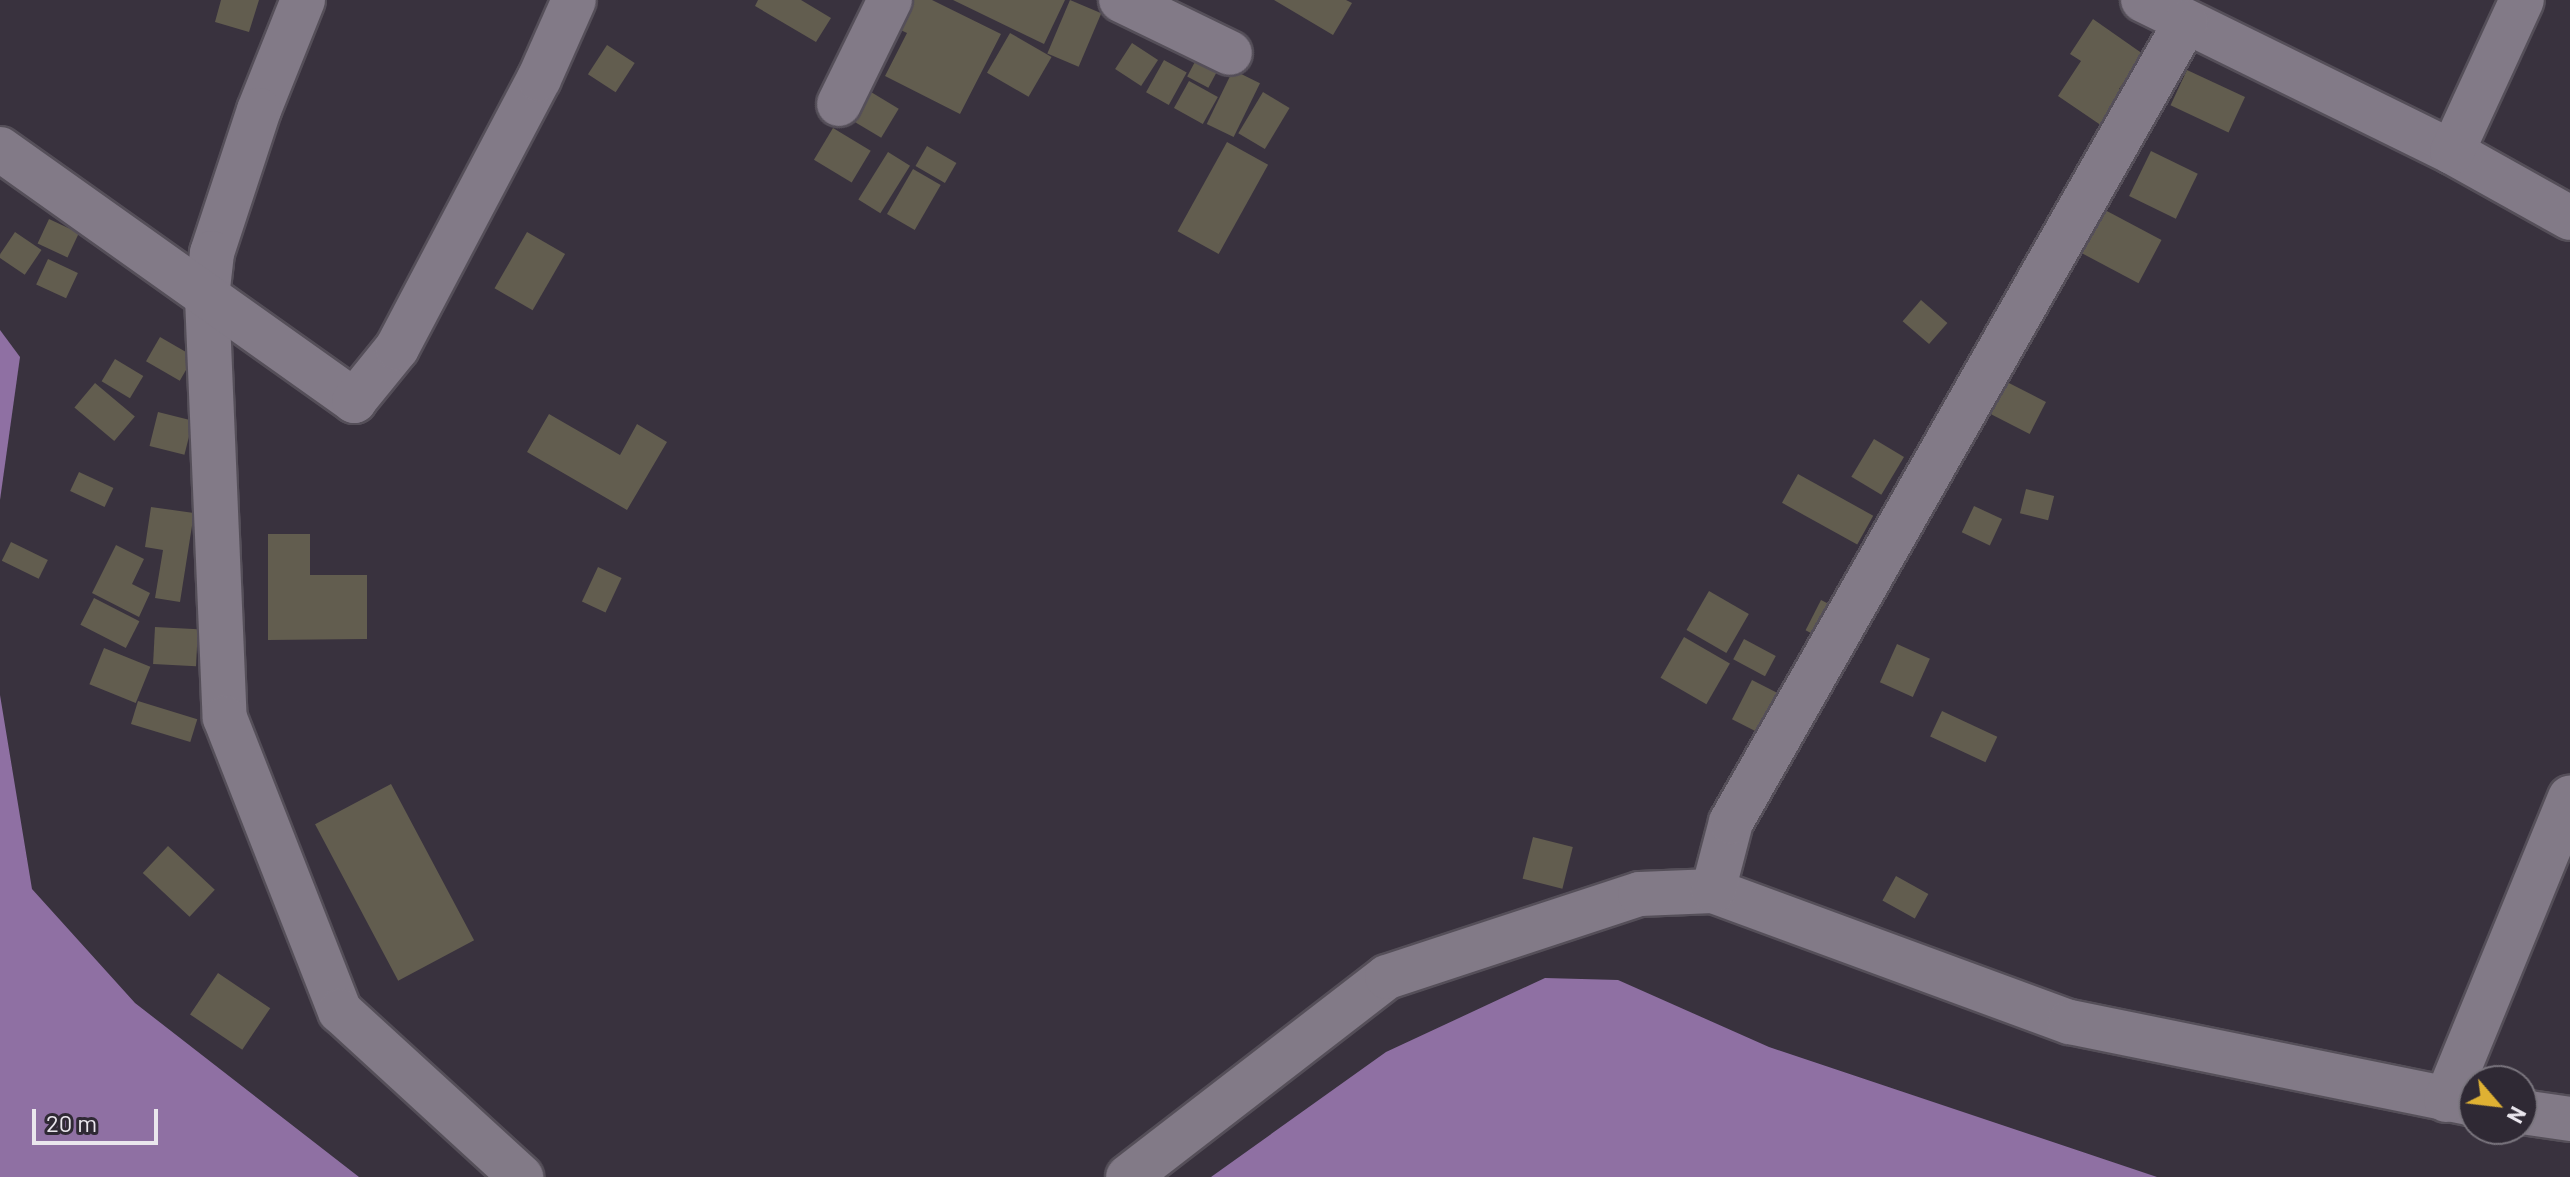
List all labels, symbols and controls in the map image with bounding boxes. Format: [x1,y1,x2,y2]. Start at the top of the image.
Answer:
north arrow [2458,1065,2538,1145]
scale bar [36,1093,162,1143]
text: N [2503,1103,2532,1128]
text: 20 m [46,1108,97,1137]

